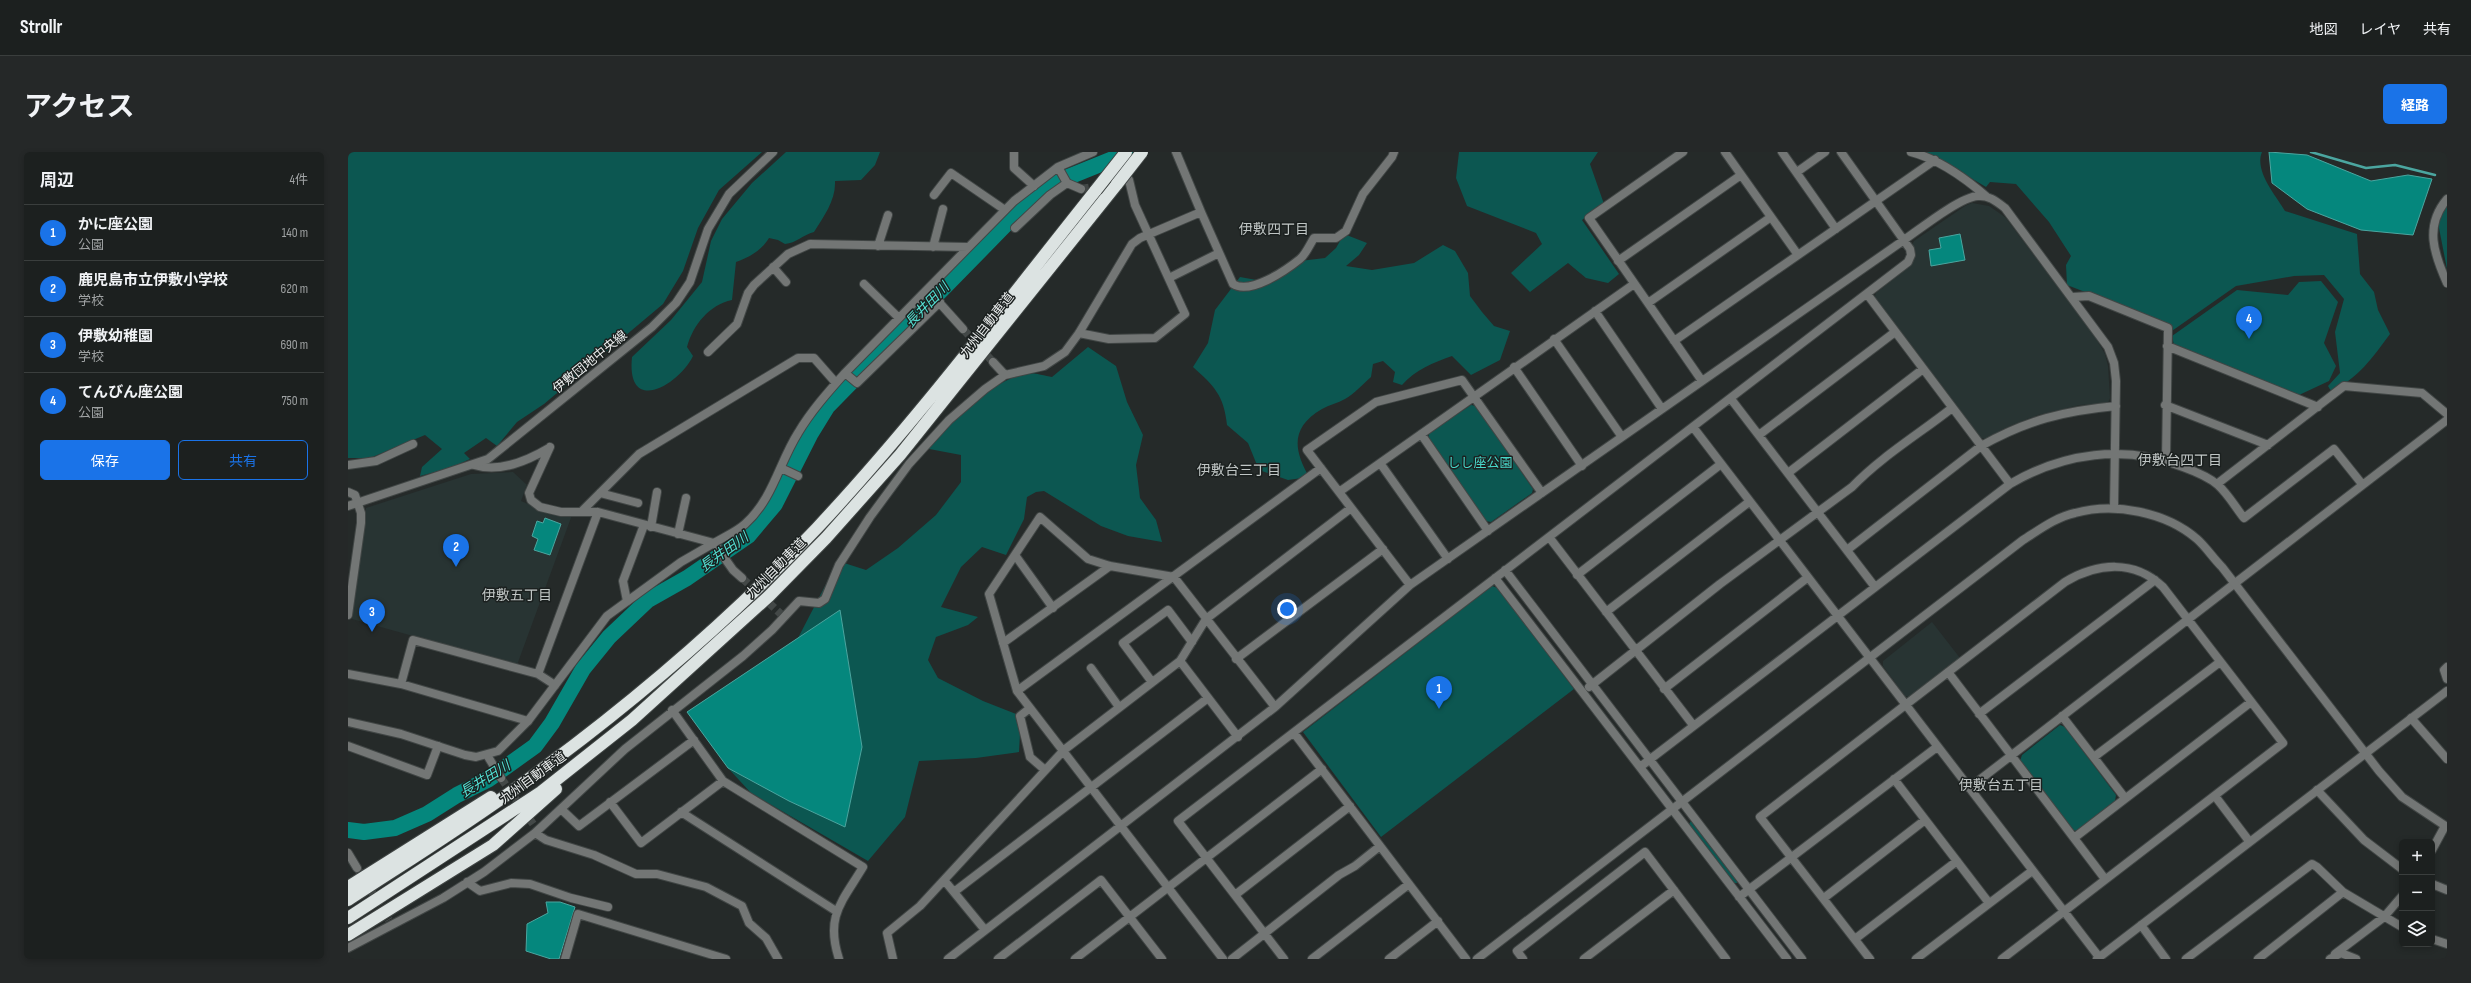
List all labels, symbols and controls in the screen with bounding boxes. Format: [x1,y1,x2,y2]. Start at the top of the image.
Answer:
text: Strollr [20,16,62,39]
text: 地図 [2309,21,2337,38]
text: レイヤ [2359,21,2401,38]
text: 共有 [2423,21,2451,38]
button: 経路 [2383,84,2447,124]
text: アクセス [24,91,135,124]
text: 周辺 [40,171,74,191]
text: 4件 [290,172,308,188]
text: かに座公園 [78,215,153,234]
district label: 伊敷四丁目 [1239,221,1309,238]
text: 1 [50,225,56,241]
text: 140 m [282,225,308,241]
text: 公園 [78,237,104,253]
text: 鹿児島市立伊敷小学校 [78,271,228,290]
water label: 長井田川 [901,278,954,331]
text: 2 [50,281,56,297]
text: 620 m [281,281,308,297]
street label: 九州自動車道 [957,289,1017,361]
text: 学校 [78,293,104,309]
pin: 4 [2236,306,2262,339]
text: 伊敷幼稚園 [78,327,153,346]
street label: 伊敷団地中央線 [550,327,630,397]
text: 3 [50,337,56,353]
text: 690 m [280,337,308,353]
text: 学校 [78,349,104,365]
text: てんびん座公園 [78,383,183,402]
text: 4 [50,393,56,409]
text: 750 m [281,393,308,409]
text: 公園 [78,405,104,421]
button: 保存 [40,440,170,480]
button: 共有 [178,440,308,480]
district label: 伊敷台四丁目 [2138,452,2222,469]
park label: しし座公園 [1447,455,1513,471]
district label: 伊敷台三丁目 [1197,462,1281,479]
water label: 長井田川 [696,527,753,575]
pin: 2 [443,534,469,567]
street label: 九州自動車道 [743,535,809,601]
district label: 伊敷五丁目 [482,587,552,604]
pin: 3 [359,599,385,632]
your location [1277,599,1297,619]
pin: 1 [1426,676,1452,709]
street label: 九州自動車道 [497,749,569,807]
water label: 長井田川 [457,756,515,801]
district label: 伊敷台五丁目 [1959,777,2043,794]
map controls [2399,839,2435,947]
button: + [2399,839,2435,875]
button: − [2399,875,2435,911]
button: layers [2399,911,2435,947]

